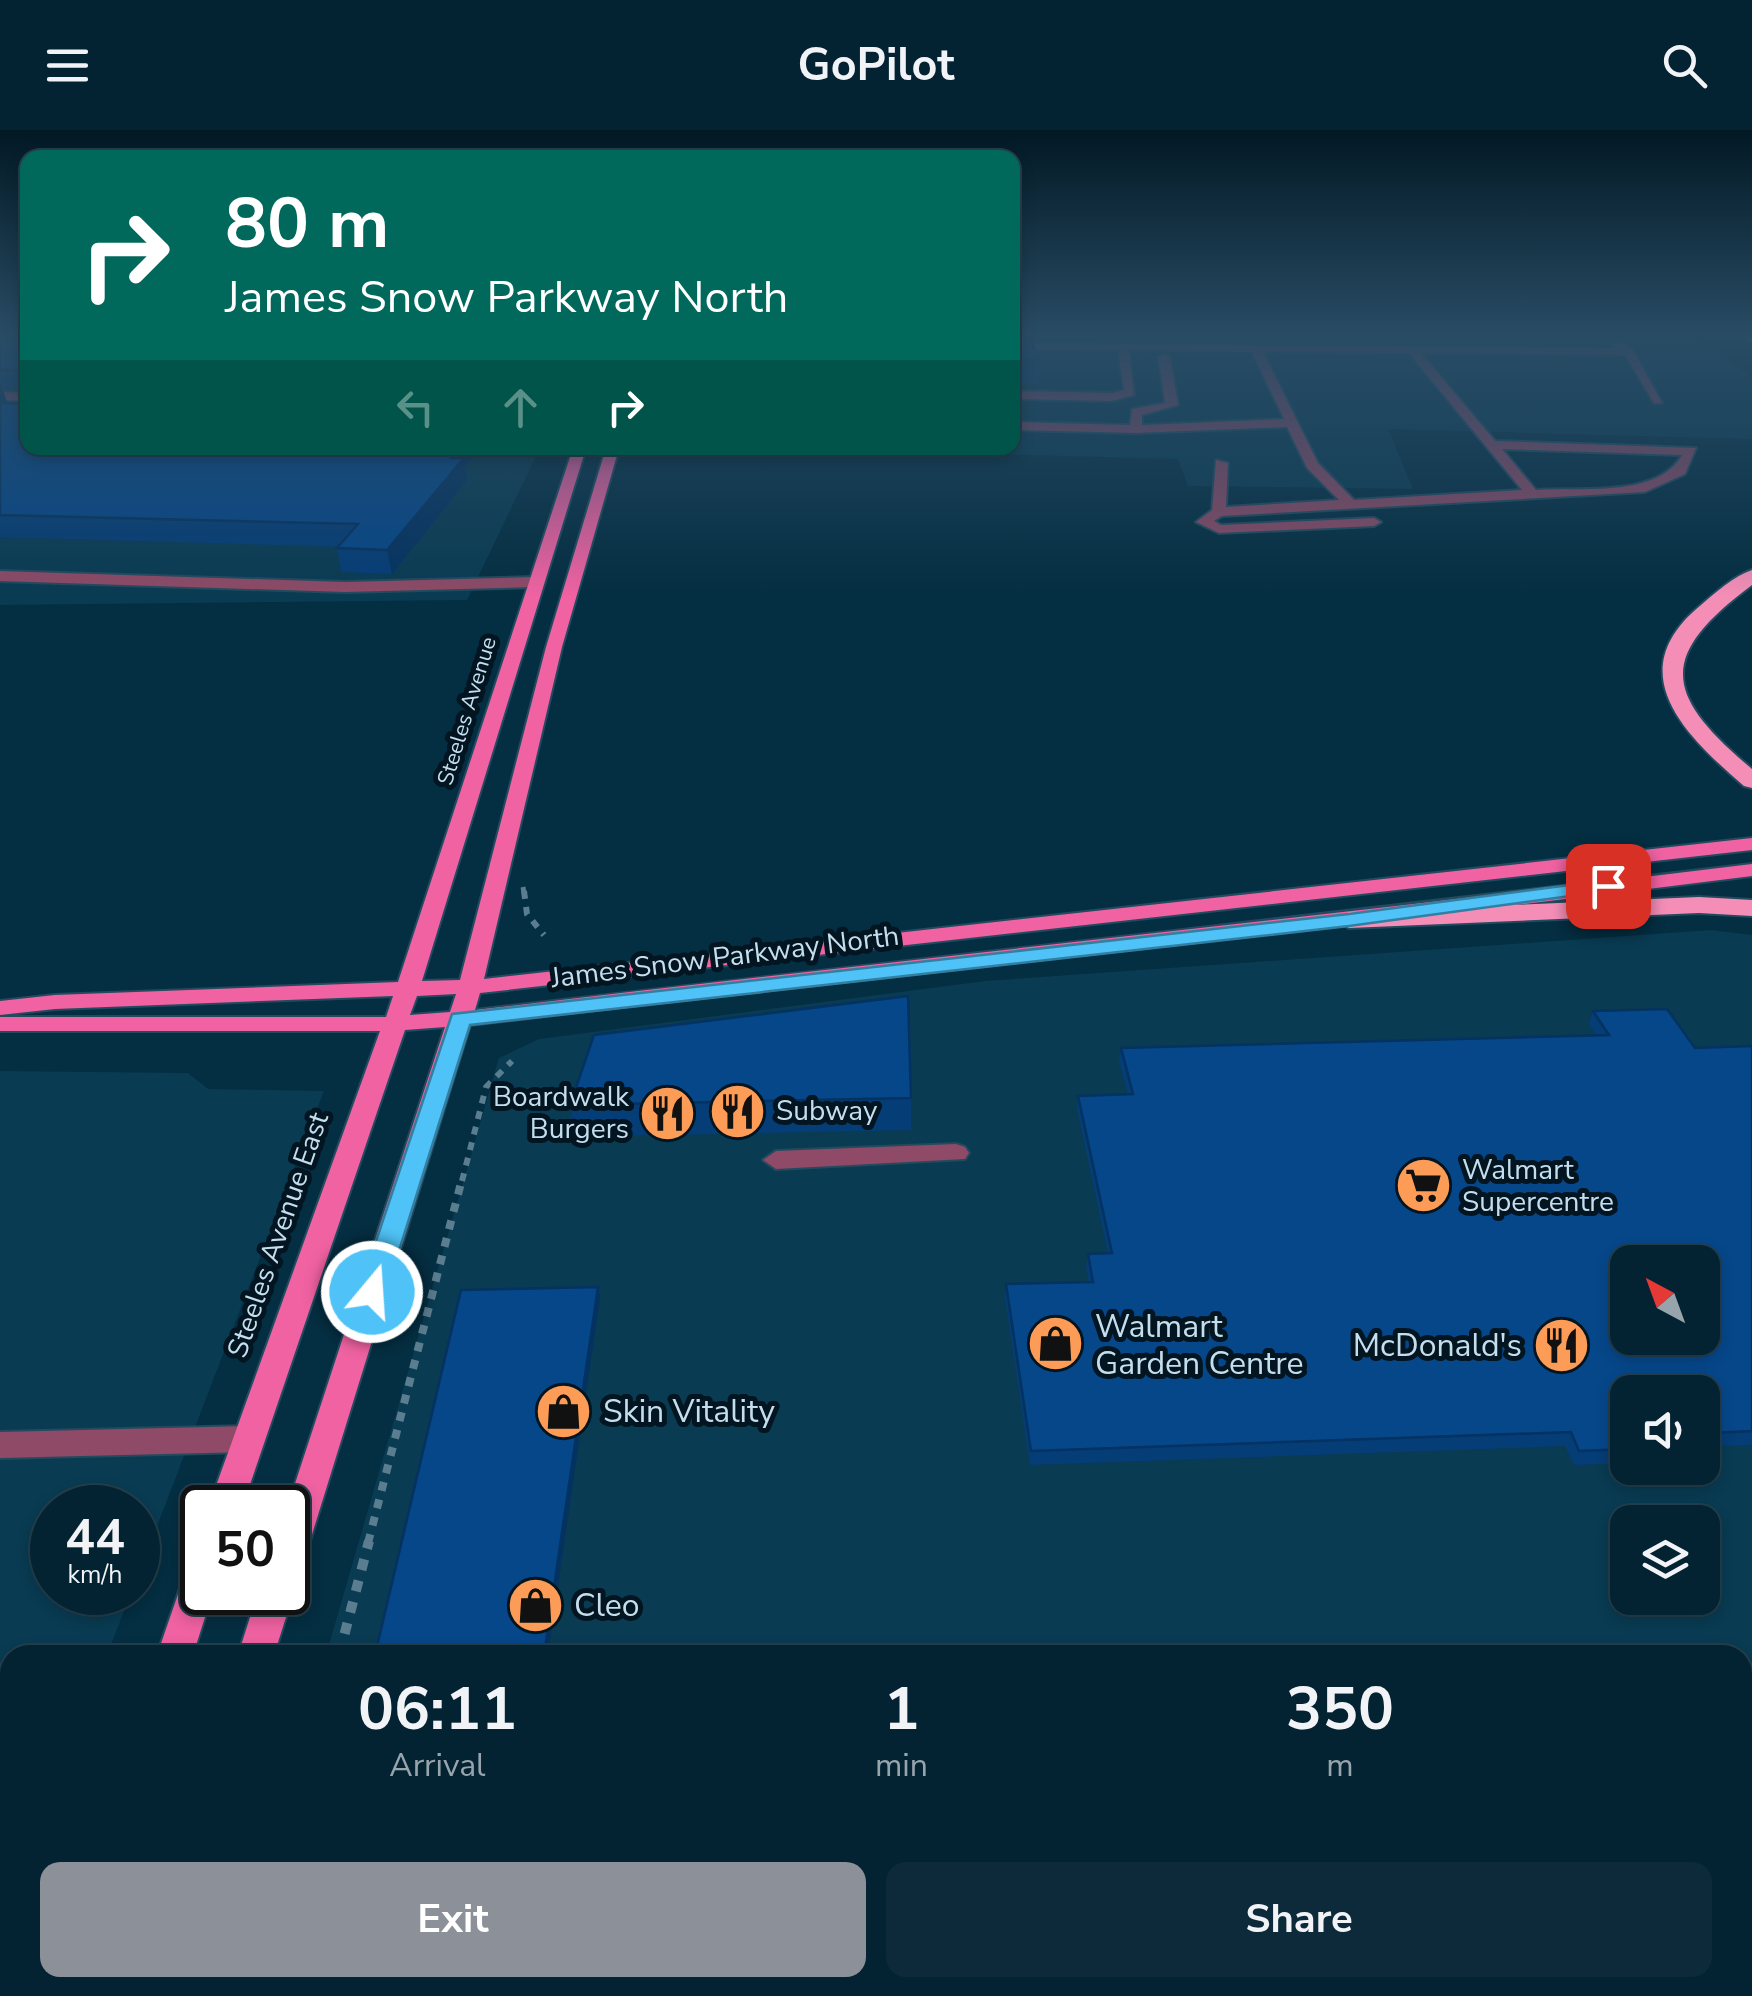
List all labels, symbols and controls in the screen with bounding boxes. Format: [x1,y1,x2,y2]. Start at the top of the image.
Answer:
text: GoPilot [798,35,954,96]
icon: menu [40,38,95,93]
icon: search [1657,38,1712,93]
text: 80 m [225,176,389,272]
icon: right [60,190,190,320]
text: James Snow Parkway North [225,267,788,328]
icon: left [388,380,443,435]
icon: ahead [493,380,548,435]
icon: right [598,380,653,435]
street label: Steeles Avenue [430,633,504,789]
pin [1566,844,1651,929]
icon: arrive [1581,859,1636,914]
street label: James Snow Parkway North [548,917,901,997]
place label: Boardwalk Burgers [493,1078,630,1148]
restaurant icon: Subway [707,1081,767,1141]
restaurant icon: Boardwalk Burgers [638,1083,698,1143]
place label: Subway [776,1092,878,1130]
street label: Steeles Avenue East [218,1107,338,1363]
place label: Walmart Supercentre [1462,1151,1614,1221]
supermarket icon: Walmart Supercentre [1393,1156,1453,1216]
position arrow [320,1240,424,1344]
north arrow [1610,1245,1720,1355]
map controls [1610,1245,1720,1615]
place label: Walmart Garden Centre [1095,1305,1304,1385]
shop icon: Walmart Garden Centre [1026,1314,1086,1374]
restaurant icon: McDonald's [1531,1315,1591,1375]
place label: McDonald's [1353,1324,1522,1367]
button: sound [1610,1375,1720,1485]
shop icon: Skin Vitality [534,1381,594,1441]
place label: Skin Vitality [603,1390,775,1433]
speed limit sign: 50 [180,1485,310,1615]
text: 44 [65,1503,125,1572]
button: layers [1610,1505,1720,1615]
text: km/h [67,1558,123,1592]
shop icon: Cleo [505,1575,565,1635]
place label: Cleo [574,1584,640,1627]
text: 06:11 [358,1668,517,1750]
text: 1 [883,1668,919,1750]
text: 350 [1286,1668,1394,1750]
text: Arrival [389,1744,486,1787]
text: min [875,1744,928,1787]
text: m [1326,1744,1354,1787]
button: Exit [40,1862,866,1977]
button: Share [886,1862,1712,1977]

